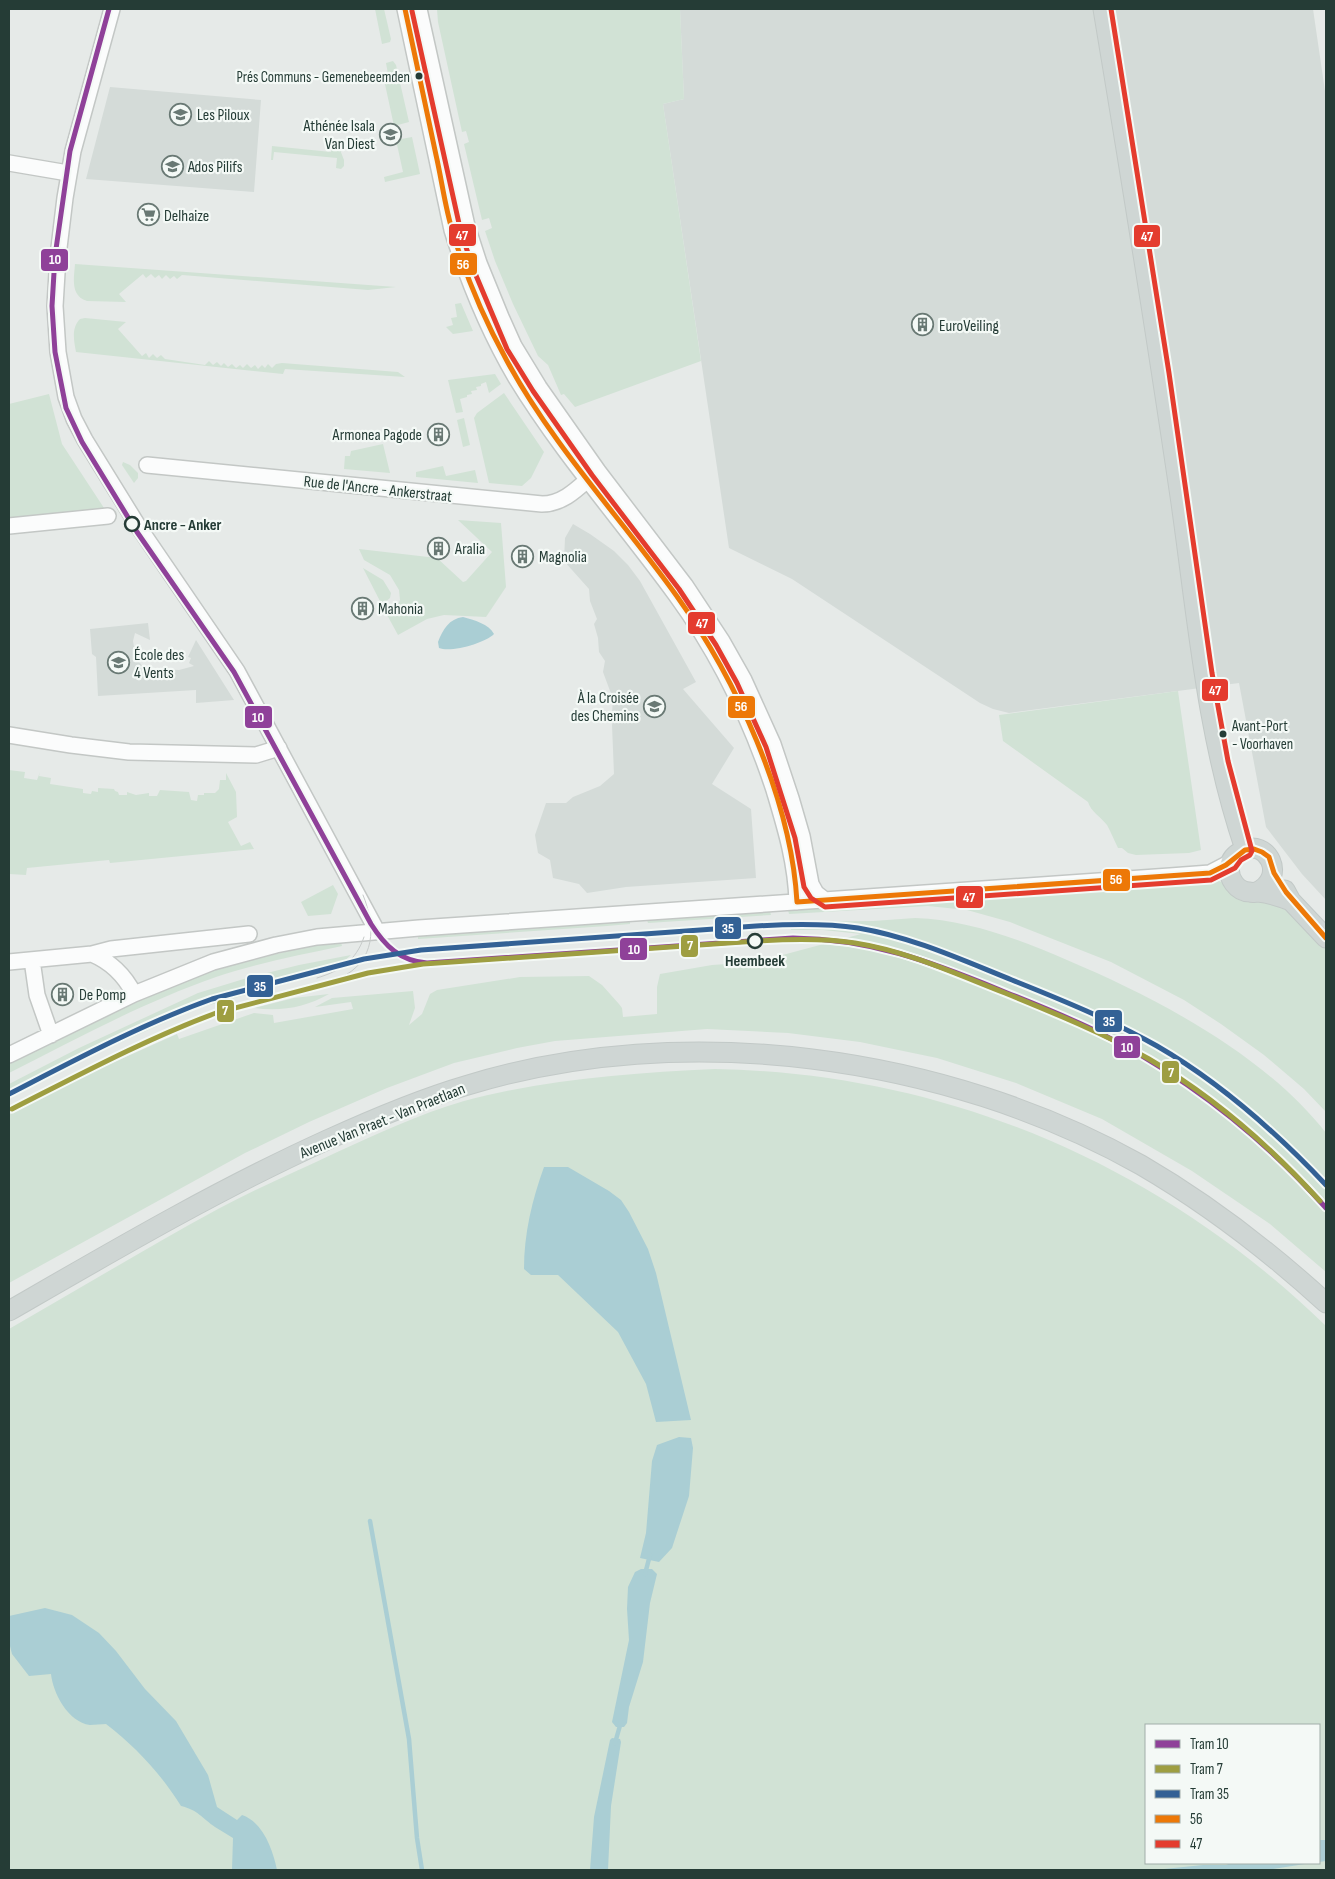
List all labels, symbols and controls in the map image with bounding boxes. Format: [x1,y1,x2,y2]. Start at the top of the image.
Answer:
place label: Prés Communs - Gemenebeemden [237,68,410,87]
marker: Prés Communs - Gemenebeemden [414,71,424,81]
school or university icon: Les Piloux [169,102,193,126]
place label: Les Piloux [197,106,250,125]
place label: Athénée Isala Van Diest [302,117,375,154]
school or university icon: Athénée Isala Van Diest [379,122,403,146]
school or university icon: Ados Pilifs [160,154,184,178]
place label: Ados Pilifs [187,158,243,177]
supermarket icon: Delhaize [136,203,160,227]
place label: Delhaize [164,207,209,226]
line badge: 47 [448,223,477,247]
line badge: 47 [1133,224,1161,248]
text: 47 [456,227,469,244]
text: 47 [1141,228,1154,245]
line badge: 10 [40,248,69,272]
text: 10 [49,251,61,268]
line badge: 56 [449,252,478,276]
text: 56 [457,256,470,273]
building icon: EuroVeiling [911,313,935,337]
place label: EuroVeiling [939,317,999,336]
building icon: Armonea Pagode [426,422,450,446]
place label: Armonea Pagode [332,426,422,445]
street label: Rue de l'Ancre - Ankerstraat [303,472,453,507]
marker: Ancre - Anker [124,516,140,532]
place label: Ancre - Anker [143,516,222,535]
building icon: Aralia [427,536,451,560]
place label: Aralia [454,540,485,559]
building icon: Magnolia [511,544,535,568]
place label: Magnolia [539,548,587,567]
building icon: Mahonia [350,596,374,620]
place label: Mahonia [378,600,423,619]
line badge: 47 [687,611,716,635]
text: 47 [696,615,709,632]
place label: École des 4 Vents [134,646,185,683]
school or university icon: École des 4 Vents [106,651,130,675]
line badge: 47 [1201,678,1229,702]
text: 47 [1209,682,1222,699]
place label: À la Croisée des Chemins [571,689,639,726]
school or university icon: À la Croisée des Chemins [643,694,667,718]
line badge: 56 [727,695,756,719]
text: 56 [735,698,748,715]
line badge: 10 [244,705,273,729]
text: 10 [252,709,264,726]
place label: Avant-Port - Voorhaven [1231,717,1293,754]
marker: Avant-Port - Voorhaven [1218,729,1228,739]
line badge: 56 [1102,868,1131,892]
text: 56 [1110,871,1123,888]
line badge: 47 [955,885,984,909]
text: 47 [963,889,976,906]
line badge: 35 [714,916,742,940]
text: 35 [722,920,734,937]
marker: Heembeek [747,933,763,949]
line badge: 7 [680,934,699,958]
line badge: 10 [619,937,648,961]
text: 7 [687,937,694,954]
text: 10 [628,941,640,958]
place label: Heembeek [725,952,785,971]
line badge: 35 [246,974,274,998]
text: 35 [254,978,266,995]
building icon: De Pomp [51,982,75,1006]
place label: De Pomp [79,986,126,1005]
line badge: 7 [216,999,235,1023]
text: 7 [222,1002,229,1019]
line badge: 35 [1094,1009,1123,1033]
text: 35 [1103,1013,1115,1030]
line badge: 10 [1113,1035,1141,1059]
text: 10 [1121,1039,1133,1056]
line badge: 7 [1161,1060,1180,1084]
text: 7 [1168,1064,1175,1081]
street label: Avenue Van Praet - Van Praetlaan [296,1080,468,1164]
legend [1145,1724,1320,1864]
text: Tram 10 [1190,1735,1229,1754]
text: Tram 7 [1190,1760,1223,1779]
text: Tram 35 [1190,1785,1229,1804]
text: 56 [1190,1810,1203,1829]
text: 47 [1190,1835,1202,1854]

